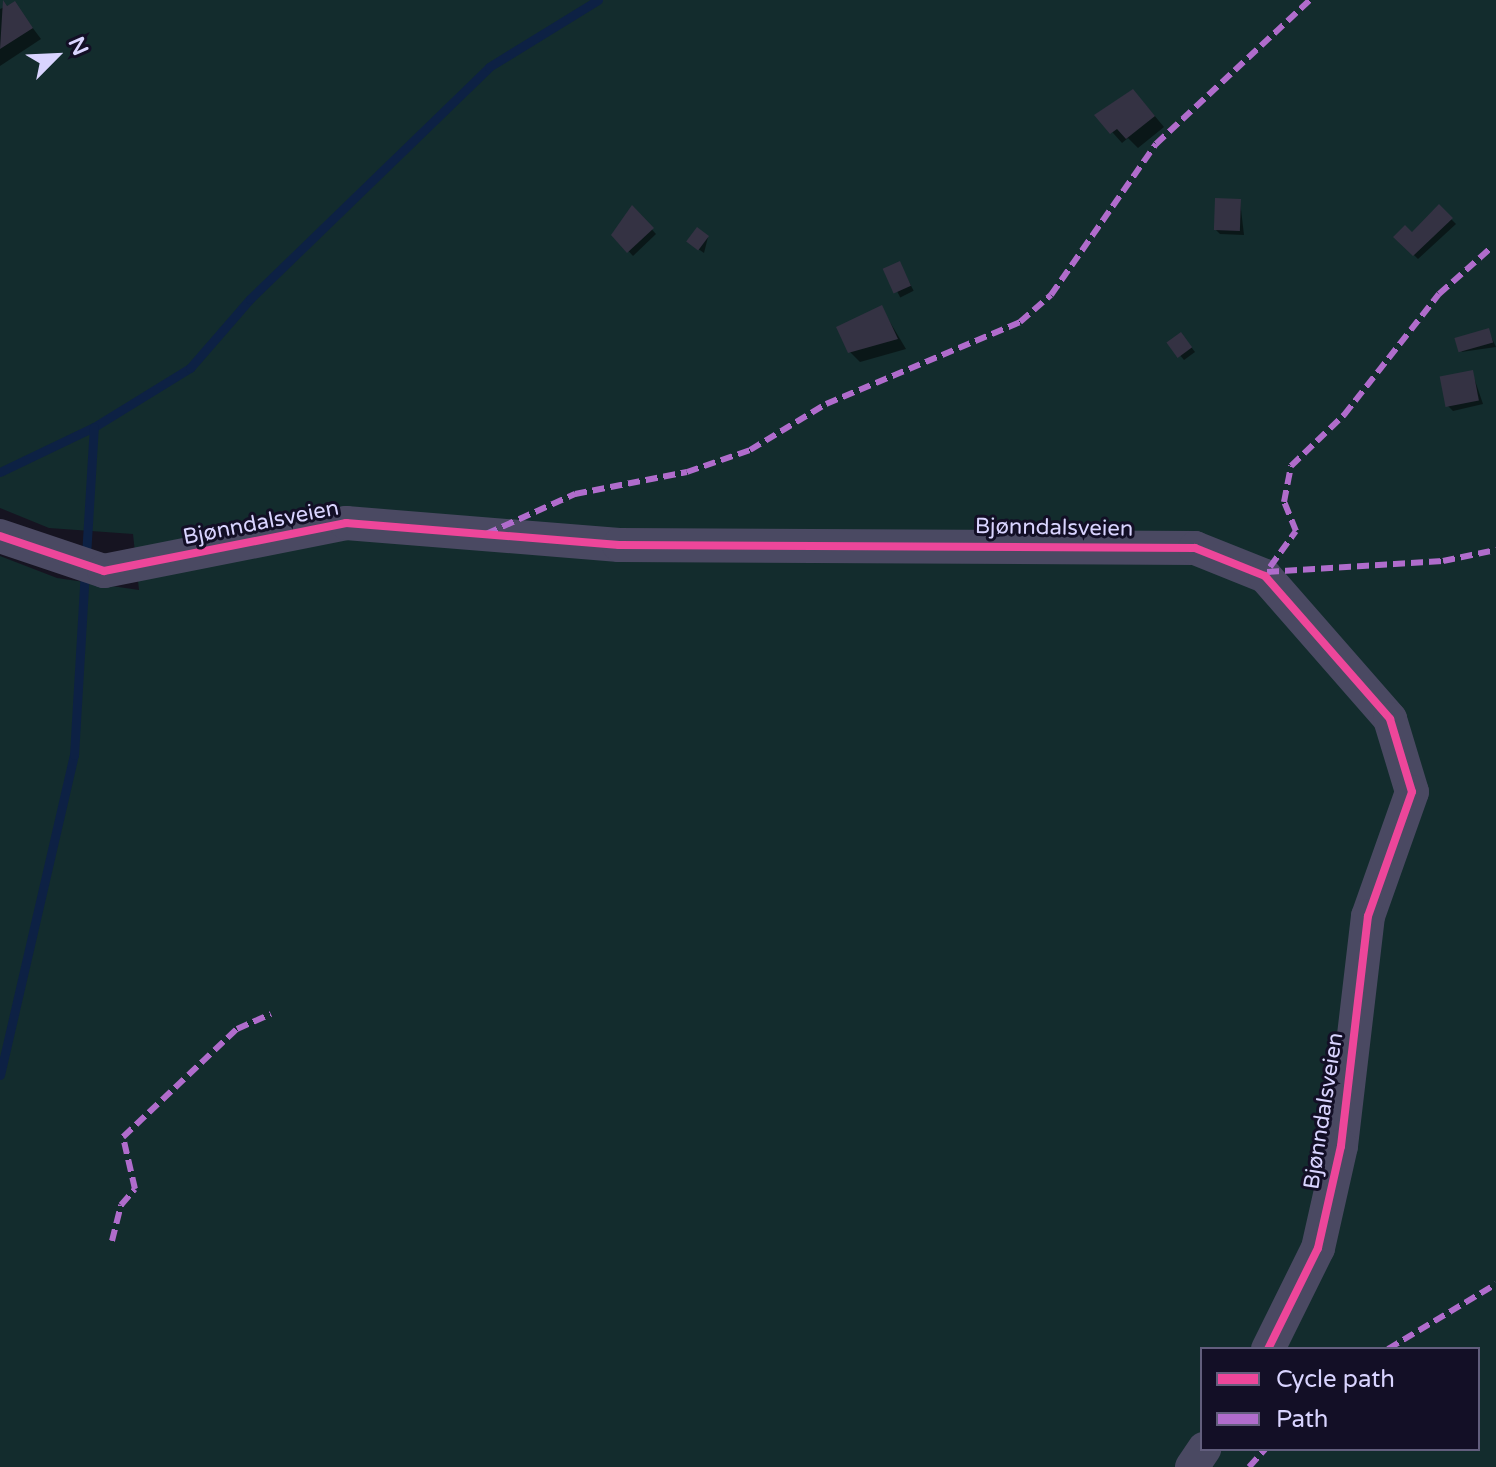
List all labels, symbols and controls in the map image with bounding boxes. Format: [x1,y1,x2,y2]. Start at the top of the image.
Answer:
north arrow [16,16,96,96]
text: N [62,33,93,60]
street label: Bjønndalsveien [181,495,341,551]
street label: Bjønndalsveien [975,513,1133,543]
street label: Bjønndalsveien [1299,1031,1349,1191]
legend [1200,1347,1480,1451]
text: Cycle path [1276,1365,1395,1394]
text: Path [1276,1405,1329,1434]

